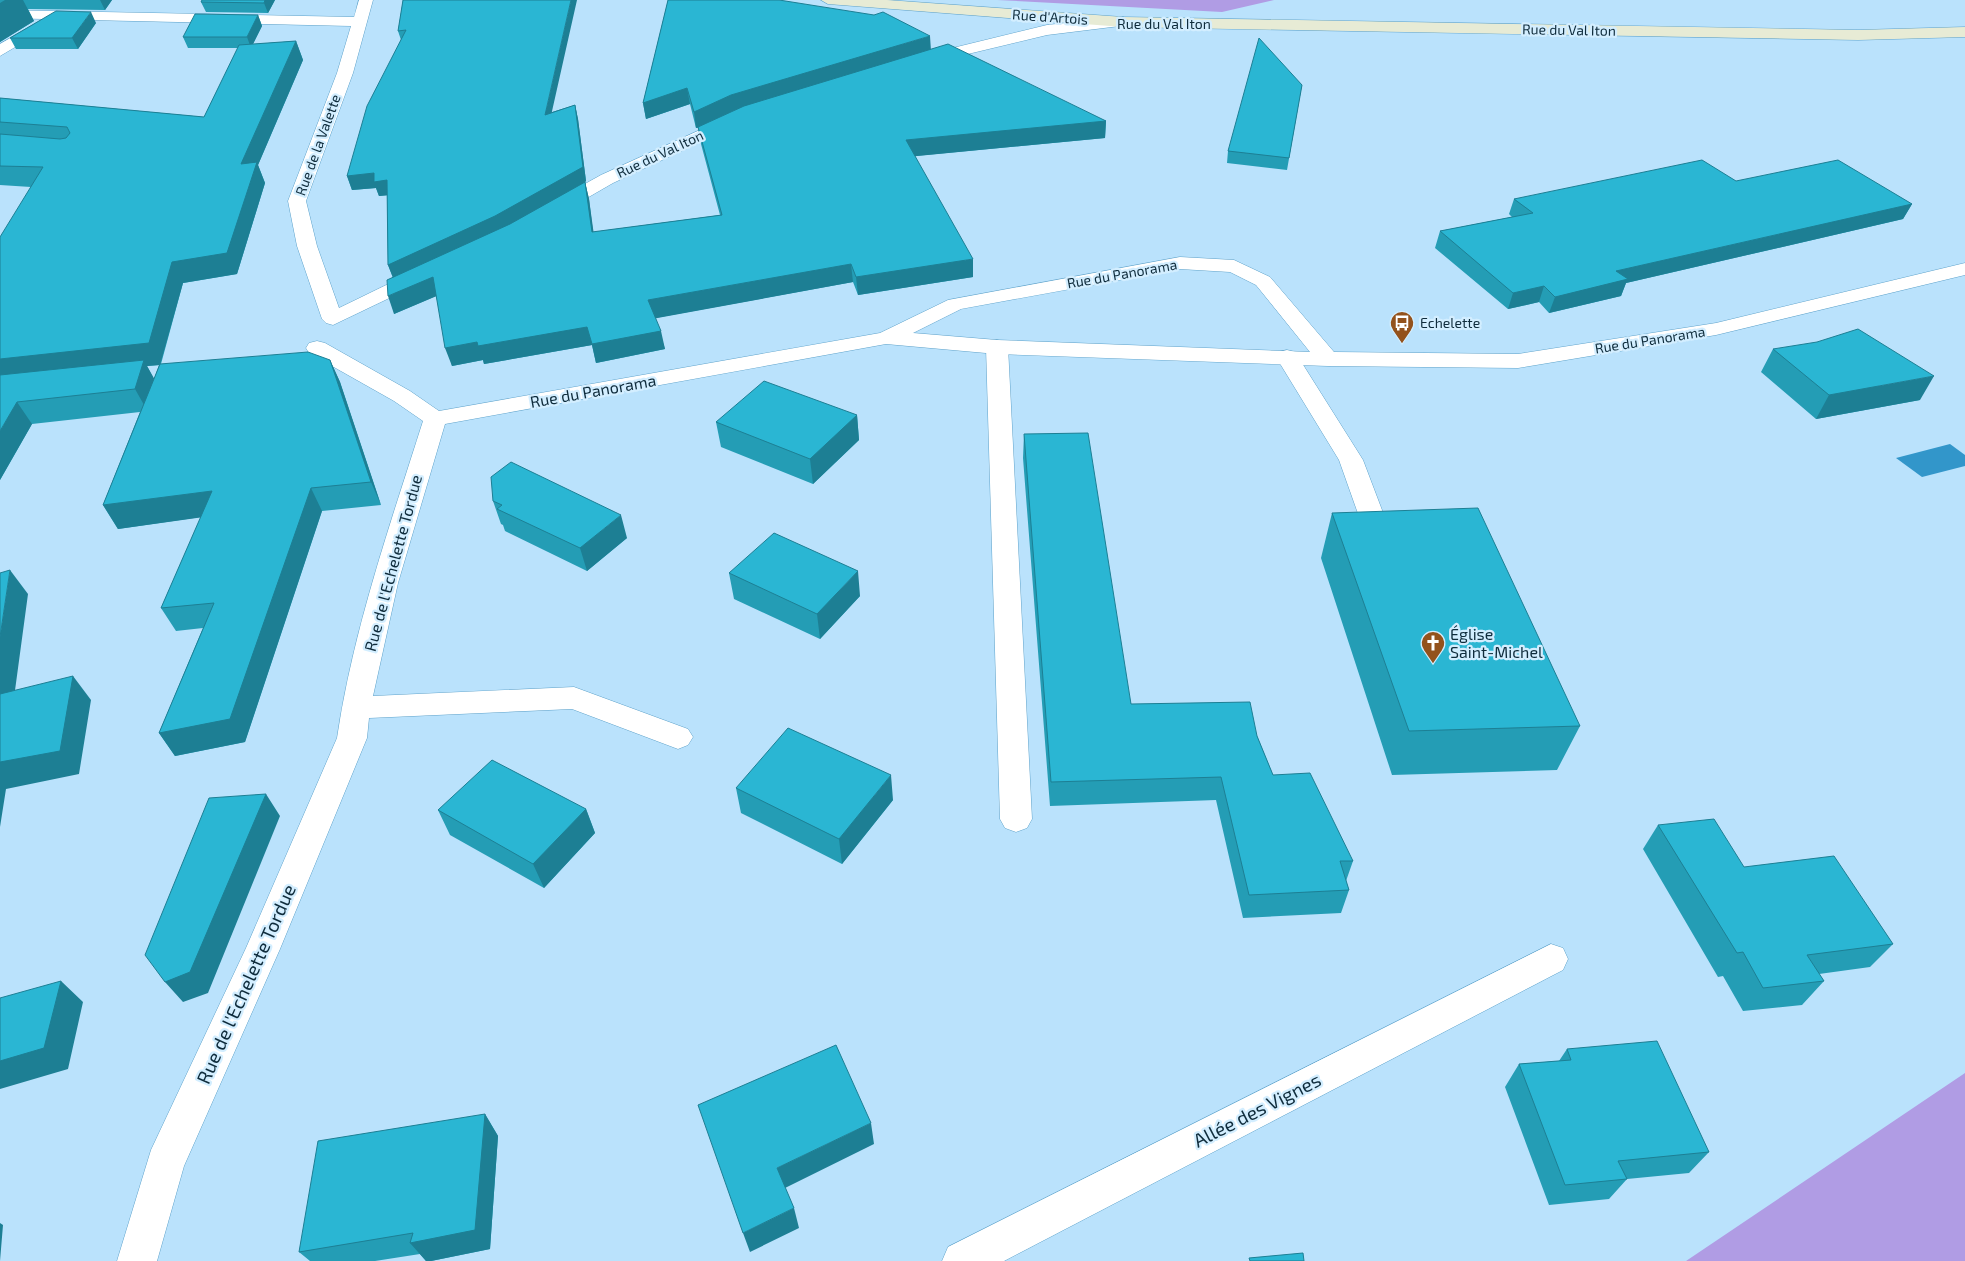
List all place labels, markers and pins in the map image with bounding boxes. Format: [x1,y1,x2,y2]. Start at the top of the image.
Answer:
bus stop icon: Echelette [1389,310,1415,344]
place label: Echelette [1420,314,1480,331]
place label: Église Saint-Michel [1450,624,1543,661]
church icon: Église Saint-Michel [1420,630,1446,664]

